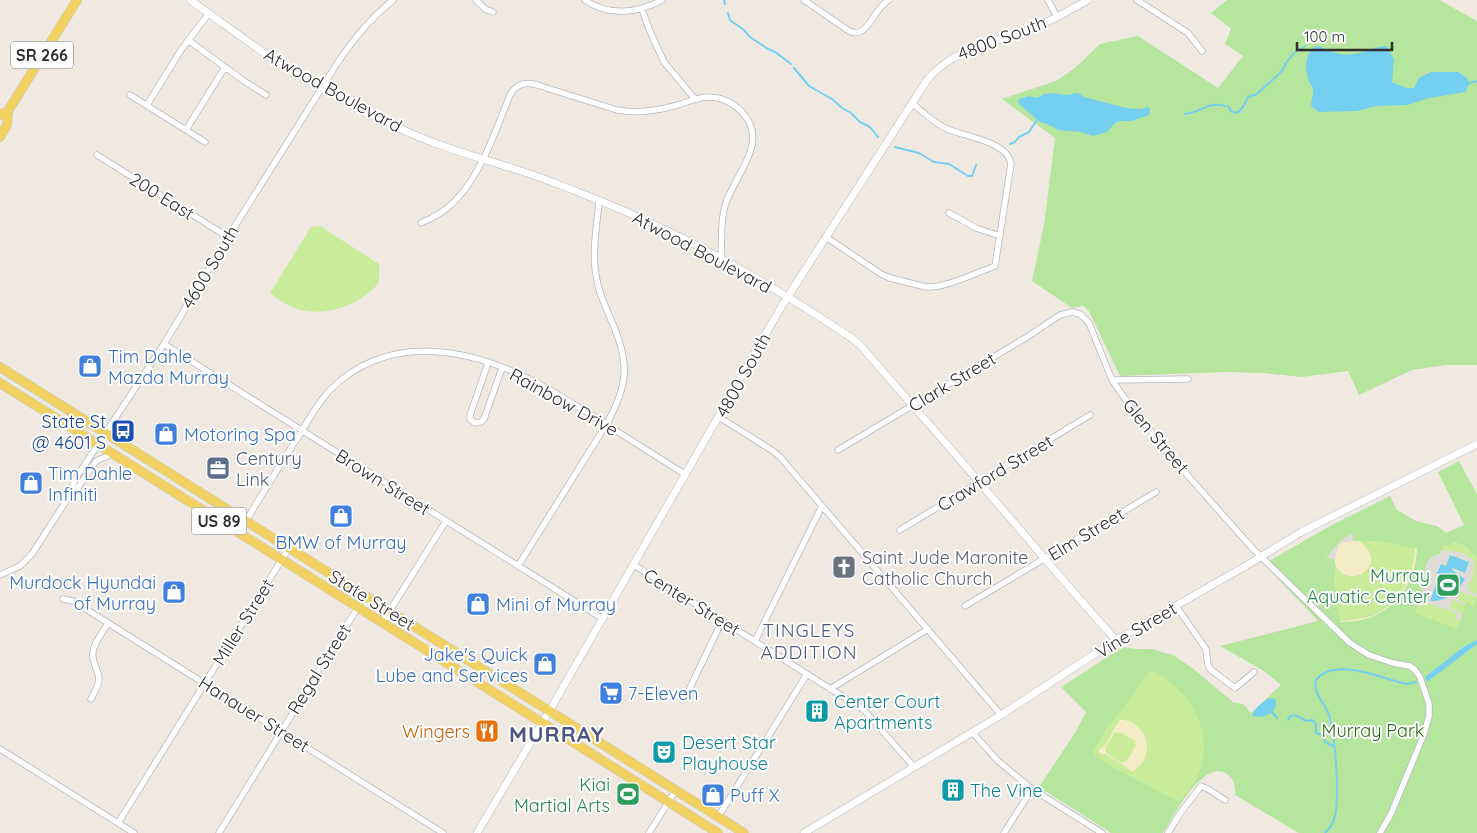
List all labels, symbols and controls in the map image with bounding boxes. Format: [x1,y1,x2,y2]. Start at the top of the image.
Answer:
street label: 4800 South [954,11,1050,65]
scale bar [1297,20,1392,52]
text: 100 m [1304,27,1345,46]
road number: SR 266 [11,42,73,68]
street label: Atwood Boulevard [260,43,406,137]
street label: 200 East [125,167,199,225]
street label: Atwood Boulevard [629,206,775,298]
street label: 4600 South [176,221,244,313]
street label: 4800 South [710,329,776,421]
place label: Tim Dahle Mazda Murray [108,345,229,389]
street label: Clark Street [904,347,1000,417]
shop icon: Tim Dahle Mazda Murray [77,353,103,379]
street label: Rainbow Drive [506,363,622,441]
street label: Glen Street [1118,394,1194,478]
place label: State St @ 4601 S [32,410,106,454]
bus stop icon: State St @ 4601 S [110,418,136,444]
shop icon: Motoring Spa [153,421,179,447]
place label: Motoring Spa [184,423,296,446]
street label: Crawford Street [933,429,1057,517]
street label: Brown Street [331,444,435,520]
place label: Century Link [236,447,302,491]
office icon: Century Link [205,455,231,481]
place label: Tim Dahle Infiniti [48,462,132,506]
shop icon: Tim Dahle Infiniti [18,470,44,496]
street label: Elm Street [1044,502,1128,566]
shop icon: BMW of Murray [328,503,354,529]
road number: US 89 [192,508,246,534]
place label: BMW of Murray [275,531,407,554]
place label: Saint Jude Maronite Catholic Church [862,546,1028,590]
church icon: Saint Jude Maronite Catholic Church [831,554,857,580]
street label: Center Street [639,563,745,641]
street label: State Street [325,564,419,636]
place label: Murray Aquatic Center [1307,564,1430,608]
place label: Murdock Hyundai of Murray [9,571,156,615]
sports icon: Murray Aquatic Center [1435,572,1461,598]
street label: Miller Street [207,574,279,670]
shop icon: Murdock Hyundai of Murray [161,579,187,605]
shop icon: Mini of Murray [465,591,491,617]
place label: Mini of Murray [496,593,616,616]
street label: Vine Street [1091,597,1181,663]
district label: TINGLEYS ADDITION [761,618,857,664]
street label: Regal Street [282,620,356,718]
place label: Jake's Quick Lube and Services [376,643,528,687]
shop icon: Jake's Quick Lube and Services [532,651,558,677]
street label: Hanauer Street [194,671,314,757]
supermarket icon: 7-Eleven [598,680,624,706]
place label: 7-Eleven [628,682,699,705]
place label: Center Court Apartments [834,690,940,734]
building icon: Center Court Apartments [804,698,830,724]
restaurant icon: Wingers [474,718,500,744]
park label: Murray Park [1322,719,1424,742]
place label: Wingers [402,720,470,743]
district label: MURRAY [509,720,605,748]
place label: Desert Star Playhouse [682,731,776,775]
theatre icon: Desert Star Playhouse [651,739,677,765]
place label: Kiai Martial Arts [514,773,610,817]
building icon: The Vine [940,777,966,803]
place label: The Vine [970,779,1043,802]
sports icon: Kiai Martial Arts [615,781,641,807]
shop icon: Puff X [700,782,726,808]
place label: Puff X [730,784,780,807]

